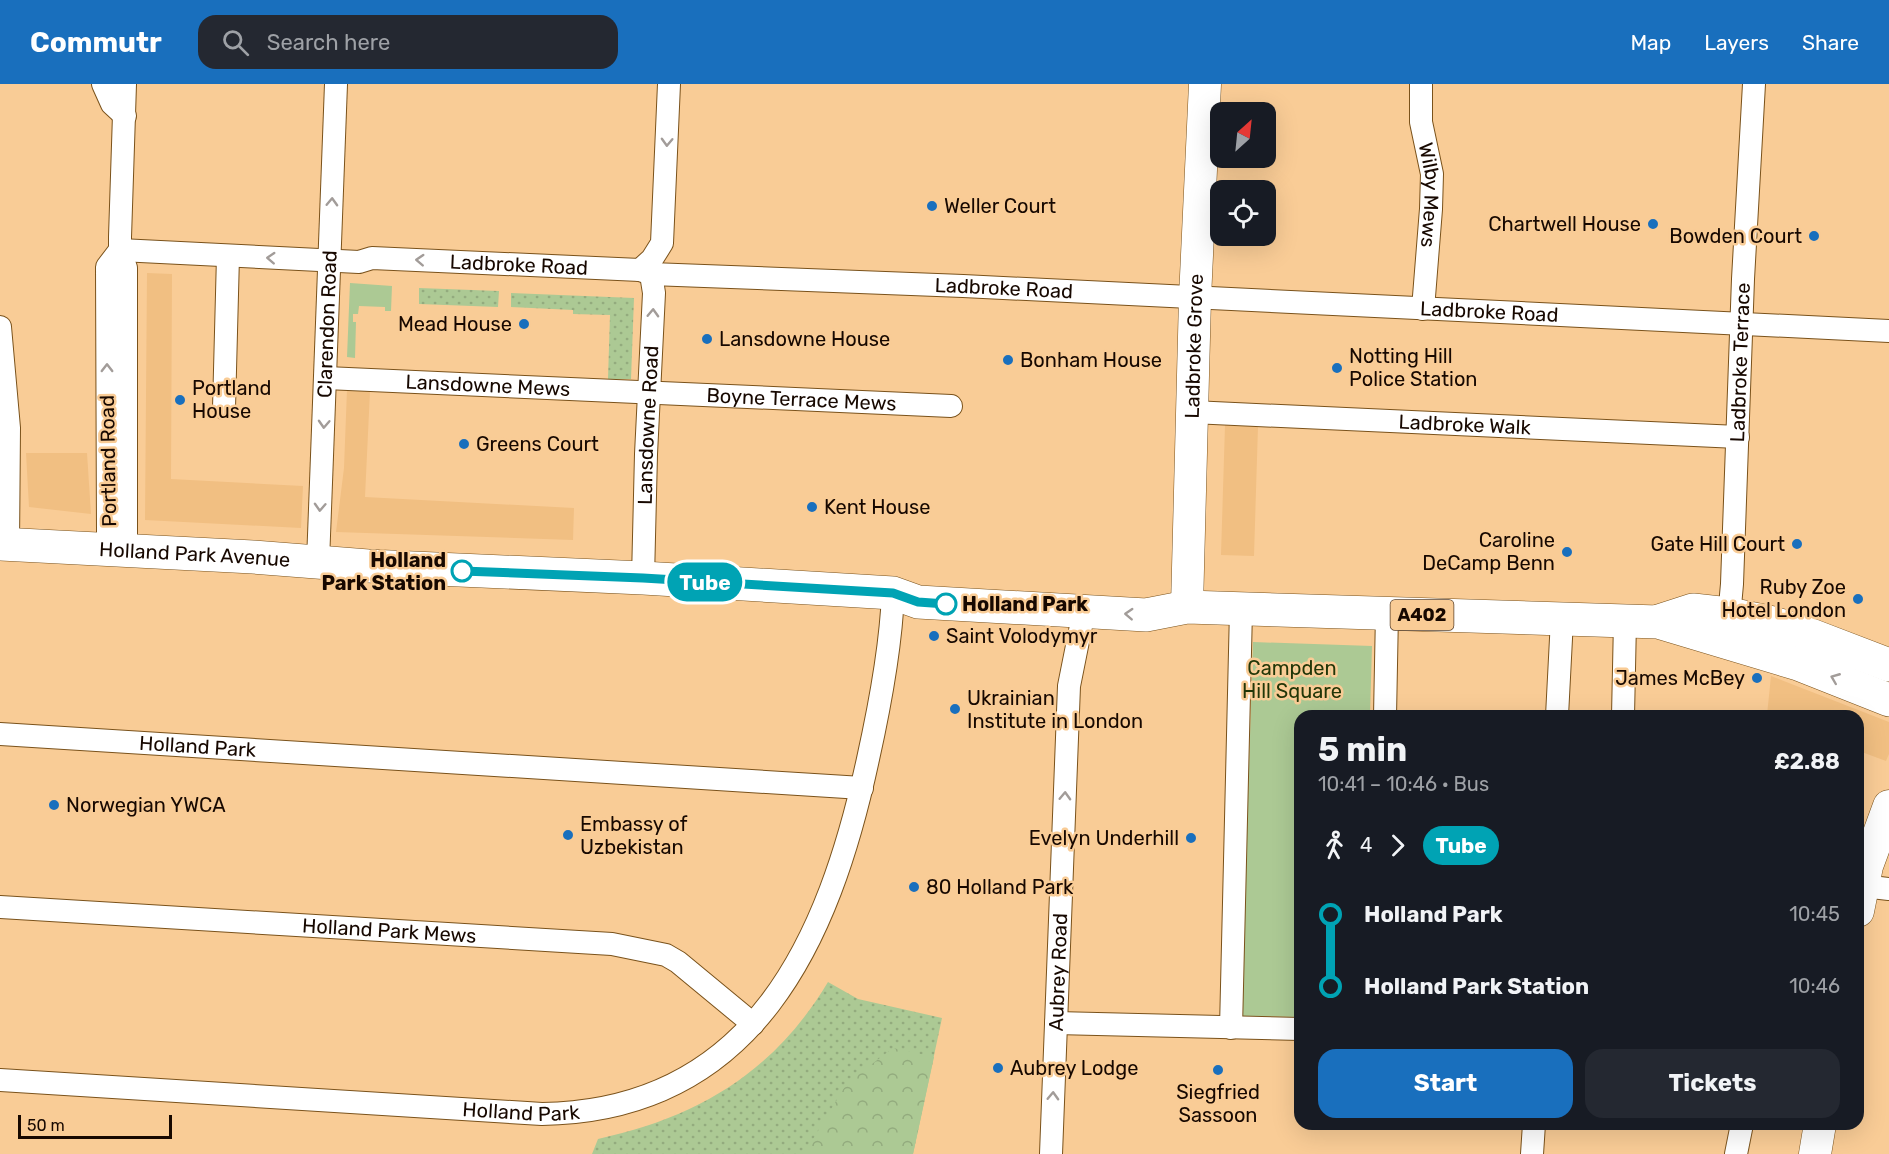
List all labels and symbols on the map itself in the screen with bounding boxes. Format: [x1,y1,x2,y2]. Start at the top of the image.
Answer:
north arrow [1210,102,1276,168]
one-way arrow [660,138,673,147]
street label: Wilby Mews [1414,140,1445,248]
place label: Weller Court [944,194,1056,218]
one-way arrow [325,197,338,206]
marker: Weller Court [925,199,939,213]
place label: Chartwell House [1488,212,1641,236]
marker: Chartwell House [1646,217,1660,231]
place label: Bowden Court [1669,224,1802,248]
marker: Bowden Court [1807,229,1821,243]
street label: Ladbroke Road [449,249,589,280]
street label: Clarendon Road [312,250,342,398]
one-way arrow [267,251,276,264]
one-way arrow [416,254,425,267]
street label: Ladbroke Road [934,273,1074,303]
street label: Ladbroke Grove [1180,273,1208,419]
street label: Ladbroke Terrace [1725,282,1755,443]
street label: Ladbroke Road [1420,296,1559,327]
one-way arrow [647,308,660,317]
place label: Mead House [398,312,512,336]
marker: Mead House [517,317,531,331]
place label: Lansdowne House [719,327,890,351]
marker: Lansdowne House [700,332,714,346]
place label: Notting Hill Police Station [1349,344,1478,391]
street label: Lansdowne Road [633,345,663,505]
place label: Bonham House [1020,348,1162,372]
marker: Bonham House [1001,353,1015,367]
marker: Notting Hill Police Station [1330,361,1344,375]
one-way arrow [101,364,113,373]
street label: Lansdowne Mews [405,370,571,401]
place label: Portland House [192,376,272,423]
street label: Boyne Terrace Mews [706,383,897,416]
marker: Portland House [173,393,187,407]
street label: Portland Road [95,395,121,527]
street label: Ladbroke Walk [1398,409,1532,440]
one-way arrow [317,419,330,428]
place label: Greens Court [476,432,599,456]
marker: Greens Court [457,437,471,451]
place label: Kent House [824,495,931,519]
marker: Kent House [805,500,819,514]
one-way arrow [314,502,327,511]
place label: Caroline DeCamp Benn [1422,528,1555,575]
place label: Gate Hill Court [1651,532,1785,556]
street label: Holland Park Avenue [99,537,291,572]
marker: Gate Hill Court [1790,537,1804,551]
marker: Caroline DeCamp Benn [1560,545,1574,559]
place label: Holland Park Station [322,548,446,595]
marker: Holland Park Station [451,560,473,582]
line badge: Tube [663,562,747,602]
place label: Ruby Zoe Hotel London [1721,575,1846,622]
place label: Holland Park [962,592,1088,616]
marker: Ruby Zoe Hotel London [1851,592,1865,606]
marker: Holland Park [935,593,957,615]
road number: A402 [1390,600,1454,630]
one-way arrow [1125,608,1134,621]
place label: Saint Volodymyr [946,624,1098,648]
marker: Saint Volodymyr [927,629,941,643]
park label: Campden Hill Square [1242,656,1342,703]
place label: James McBey [1615,666,1745,690]
marker: James McBey [1750,671,1764,685]
one-way arrow [1830,673,1841,685]
place label: Ukrainian Institute in London [967,686,1143,733]
marker: Ukrainian Institute in London [948,702,962,716]
street label: Holland Park [138,731,257,762]
one-way arrow [1059,791,1071,800]
place label: Norwegian YWCA [66,793,226,817]
marker: Norwegian YWCA [47,798,61,812]
place label: Embassy of Uzbekistan [580,812,688,859]
place label: Evelyn Underhill [1029,826,1179,850]
marker: Embassy of Uzbekistan [561,828,575,842]
marker: Evelyn Underhill [1184,831,1198,845]
place label: 80 Holland Park [926,875,1074,899]
marker: 80 Holland Park [907,880,921,894]
street label: Holland Park Mews [301,913,477,948]
street label: Aubrey Road [1044,913,1072,1032]
place label: Aubrey Lodge [1010,1056,1138,1080]
marker: Aubrey Lodge [991,1061,1005,1075]
marker: Siegfried Sassoon [1211,1063,1225,1077]
place label: Siegfried Sassoon [1176,1080,1260,1127]
one-way arrow [1047,1091,1059,1100]
street label: Holland Park [462,1097,581,1126]
scale bar [18,1112,172,1140]

